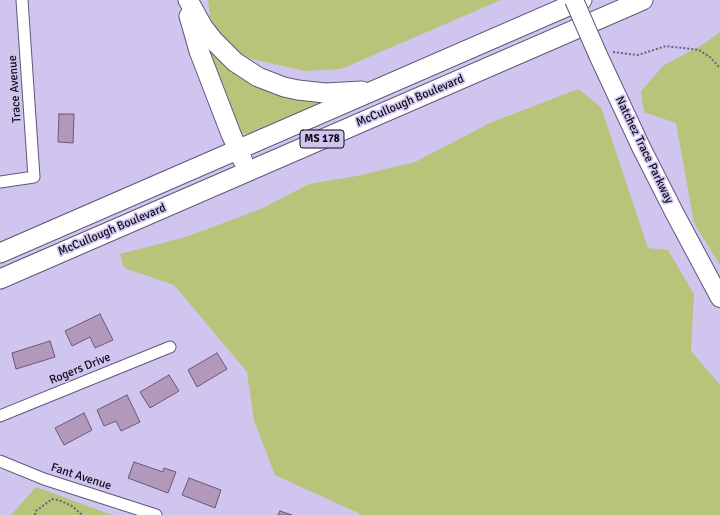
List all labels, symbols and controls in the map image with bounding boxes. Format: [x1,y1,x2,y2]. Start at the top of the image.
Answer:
street label: Trace Avenue [5,55,25,123]
street label: McCullough Boulevard [354,72,466,130]
street label: Natchez Trace Parkway [612,94,676,206]
road number: MS 178 [300,130,344,148]
street label: McCullough Boulevard [56,201,168,259]
street label: Rogers Drive [47,350,113,388]
street label: Fant Avenue [49,460,113,494]

